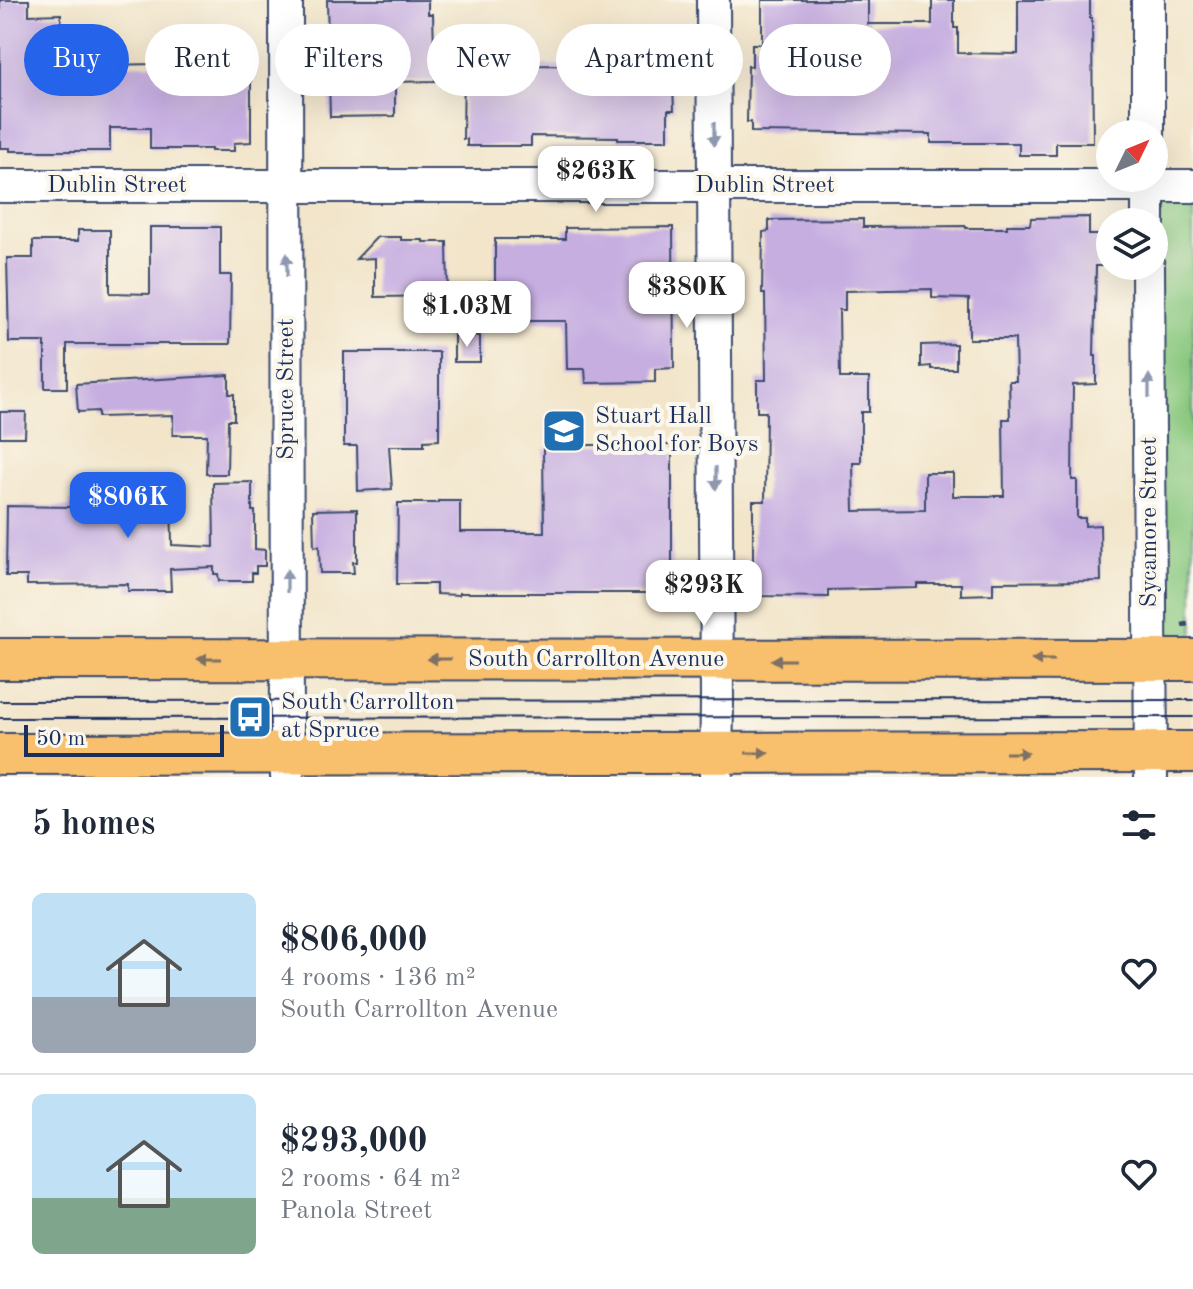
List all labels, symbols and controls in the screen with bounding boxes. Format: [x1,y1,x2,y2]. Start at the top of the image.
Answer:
chip: Buy [24,24,129,96]
chip: Rent [145,24,259,96]
chip: Filters [275,24,411,96]
chip: New [427,24,540,96]
chip: Apartment [556,24,743,96]
chip: House [759,24,891,96]
north arrow [1096,120,1168,192]
map controls [1096,120,1168,280]
one-way arrow [708,122,720,147]
pin: $263K [540,146,652,214]
text: $263K [556,159,636,185]
street label: Dublin Street [47,174,187,198]
street label: Dublin Street [695,174,835,198]
button: layers [1096,208,1168,280]
one-way arrow [281,252,293,277]
pin: $380K [631,262,743,330]
text: $380K [647,275,727,301]
pin: $1.03M [402,281,532,349]
text: $1.03M [422,294,512,320]
street label: Spruce Street [275,318,299,460]
one-way arrow [1143,373,1155,398]
place label: Stuart Hall School for Boys [595,405,758,457]
school or university icon: Stuart Hall School for Boys [540,407,588,455]
street label: Sycamore Street [1138,437,1162,607]
one-way arrow [710,466,722,491]
pin: $806K [72,472,184,540]
text: $806K [88,485,168,511]
pin: $293K [648,560,760,628]
one-way arrow [281,568,293,593]
text: $293K [664,573,744,599]
street label: South Carrollton Avenue [468,648,724,672]
one-way arrow [196,653,221,665]
one-way arrow [426,653,451,665]
one-way arrow [770,654,795,666]
one-way arrow [1030,654,1055,666]
place label: South Carrollton at Spruce [281,691,455,743]
bus stop icon: South Carrollton at Spruce [226,693,274,741]
scale bar [24,721,224,757]
text: 50 m [36,728,85,750]
one-way arrow [745,747,770,759]
one-way arrow [1005,747,1030,759]
icon: filters [1117,803,1161,847]
text: 5 homes [32,808,155,842]
text: $806,000 [280,924,428,958]
icon: home [96,925,192,1021]
icon: heart [1117,951,1161,995]
text: 4 rooms · 136 m² [280,965,476,991]
text: South Carrollton Avenue [280,997,558,1023]
text: $293,000 [280,1125,428,1159]
icon: home [96,1126,192,1222]
icon: heart [1117,1152,1161,1196]
text: 2 rooms · 64 m² [280,1166,461,1192]
text: Panola Street [280,1198,432,1224]

